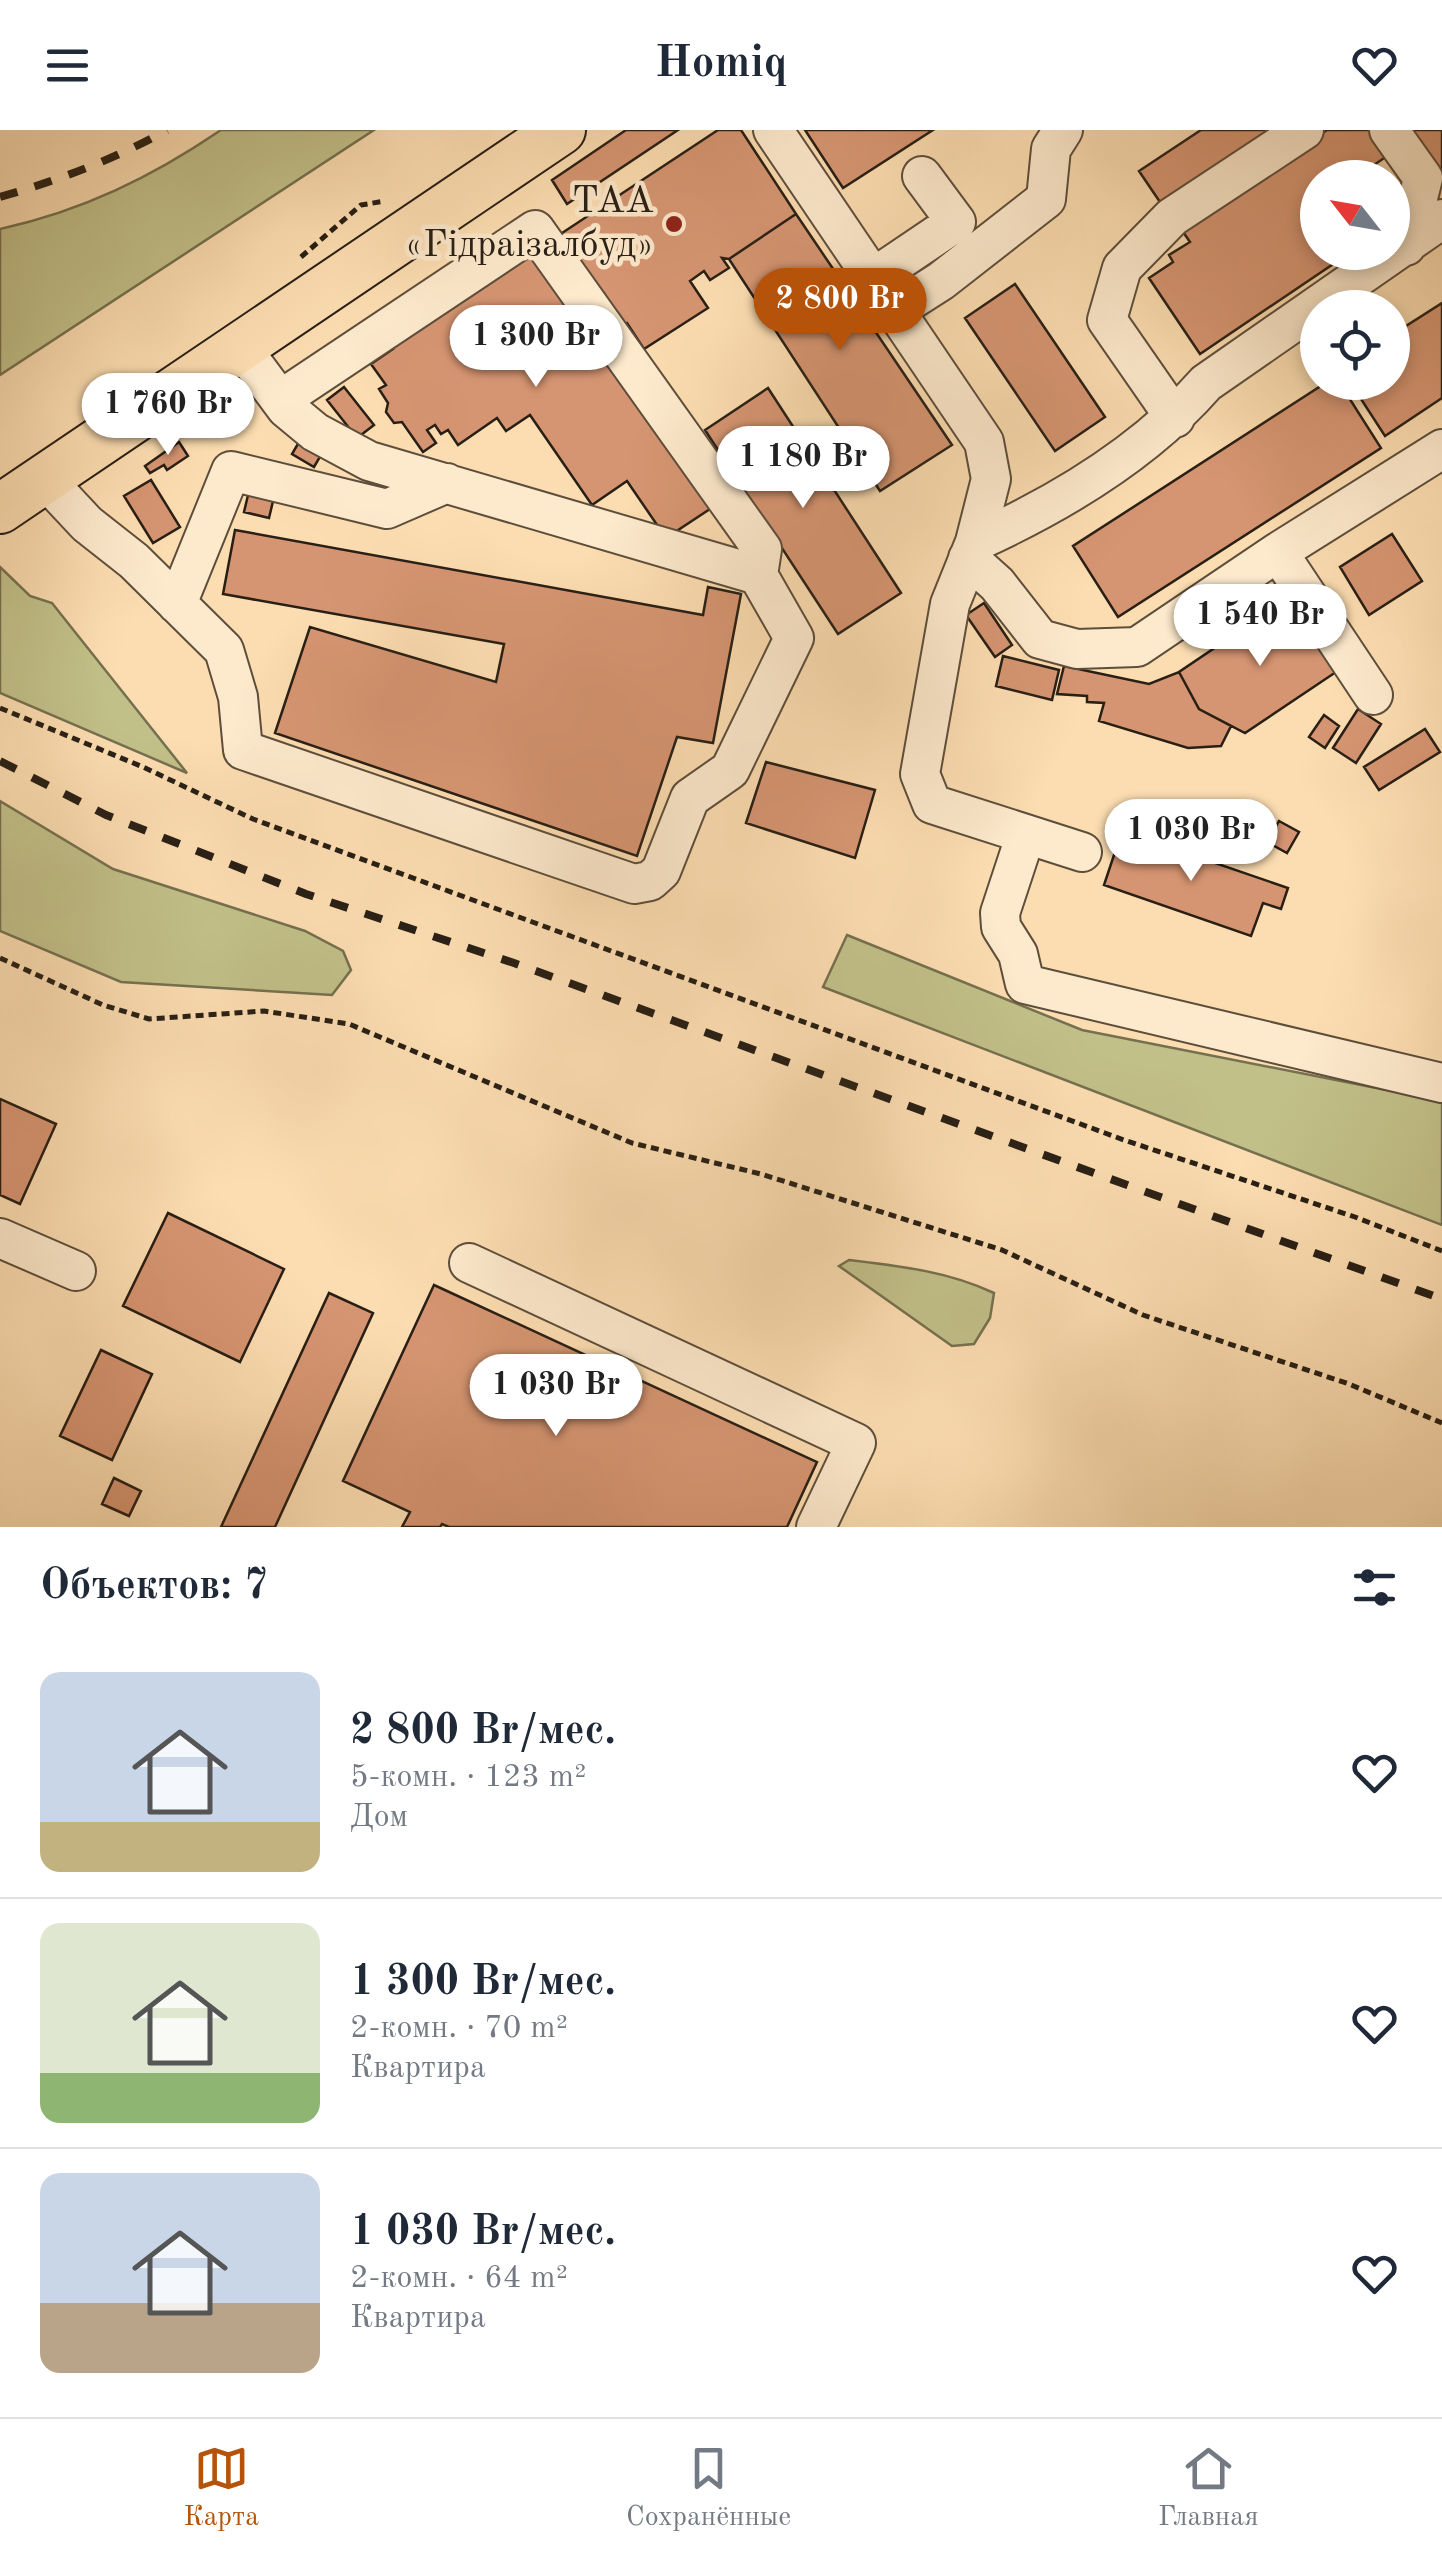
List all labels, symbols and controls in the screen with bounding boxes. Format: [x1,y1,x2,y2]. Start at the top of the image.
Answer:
icon: menu [40,38,95,93]
icon: heart [1347,38,1402,93]
text: Homiq [655,42,787,87]
north arrow [1300,160,1410,270]
map controls [1300,160,1410,400]
place label: ТАА «Гідраізалбуд» [405,183,654,265]
marker: ТАА «Гідраізалбуд» [663,213,685,235]
pin: 2 800 Br [737,268,943,353]
text: 2 800 Br [776,284,904,316]
button: locate [1300,290,1410,400]
pin: 1 300 Br [433,305,639,390]
text: 1 300 Br [472,321,600,353]
pin: 1 760 Br [65,373,271,458]
text: 1 760 Br [104,389,232,421]
pin: 1 180 Br [700,426,906,511]
text: 1 180 Br [739,442,867,474]
pin: 1 540 Br [1157,584,1363,669]
text: 1 540 Br [1196,600,1324,632]
pin: 1 030 Br [1088,799,1294,884]
text: 1 030 Br [1127,815,1255,847]
pin: 1 030 Br [453,1354,659,1439]
text: 1 030 Br [492,1370,620,1402]
icon: filters [1347,1560,1402,1615]
text: Объектов: 7 [40,1566,268,1608]
text: 2 800 Br/мес. [350,1711,616,1753]
icon: home [120,1712,240,1832]
icon: heart [1347,1745,1402,1800]
text: 5-комн. · 123 m² [350,1762,586,1794]
text: Дом [350,1802,408,1834]
text: 1 300 Br/мес. [350,1962,616,2004]
icon: home [120,1963,240,2083]
icon: heart [1347,1996,1402,2051]
text: 2-комн. · 70 m² [350,2013,568,2045]
text: Квартира [350,2053,486,2085]
text: 1 030 Br/мес. [350,2212,616,2254]
icon: home [120,2213,240,2333]
icon: heart [1347,2246,1402,2301]
text: 2-комн. · 64 m² [350,2263,568,2295]
text: Квартира [350,2303,486,2335]
tab: Карта [183,2441,259,2536]
tab: Сохранённые [626,2441,791,2536]
tab: Главная [1158,2441,1259,2536]

